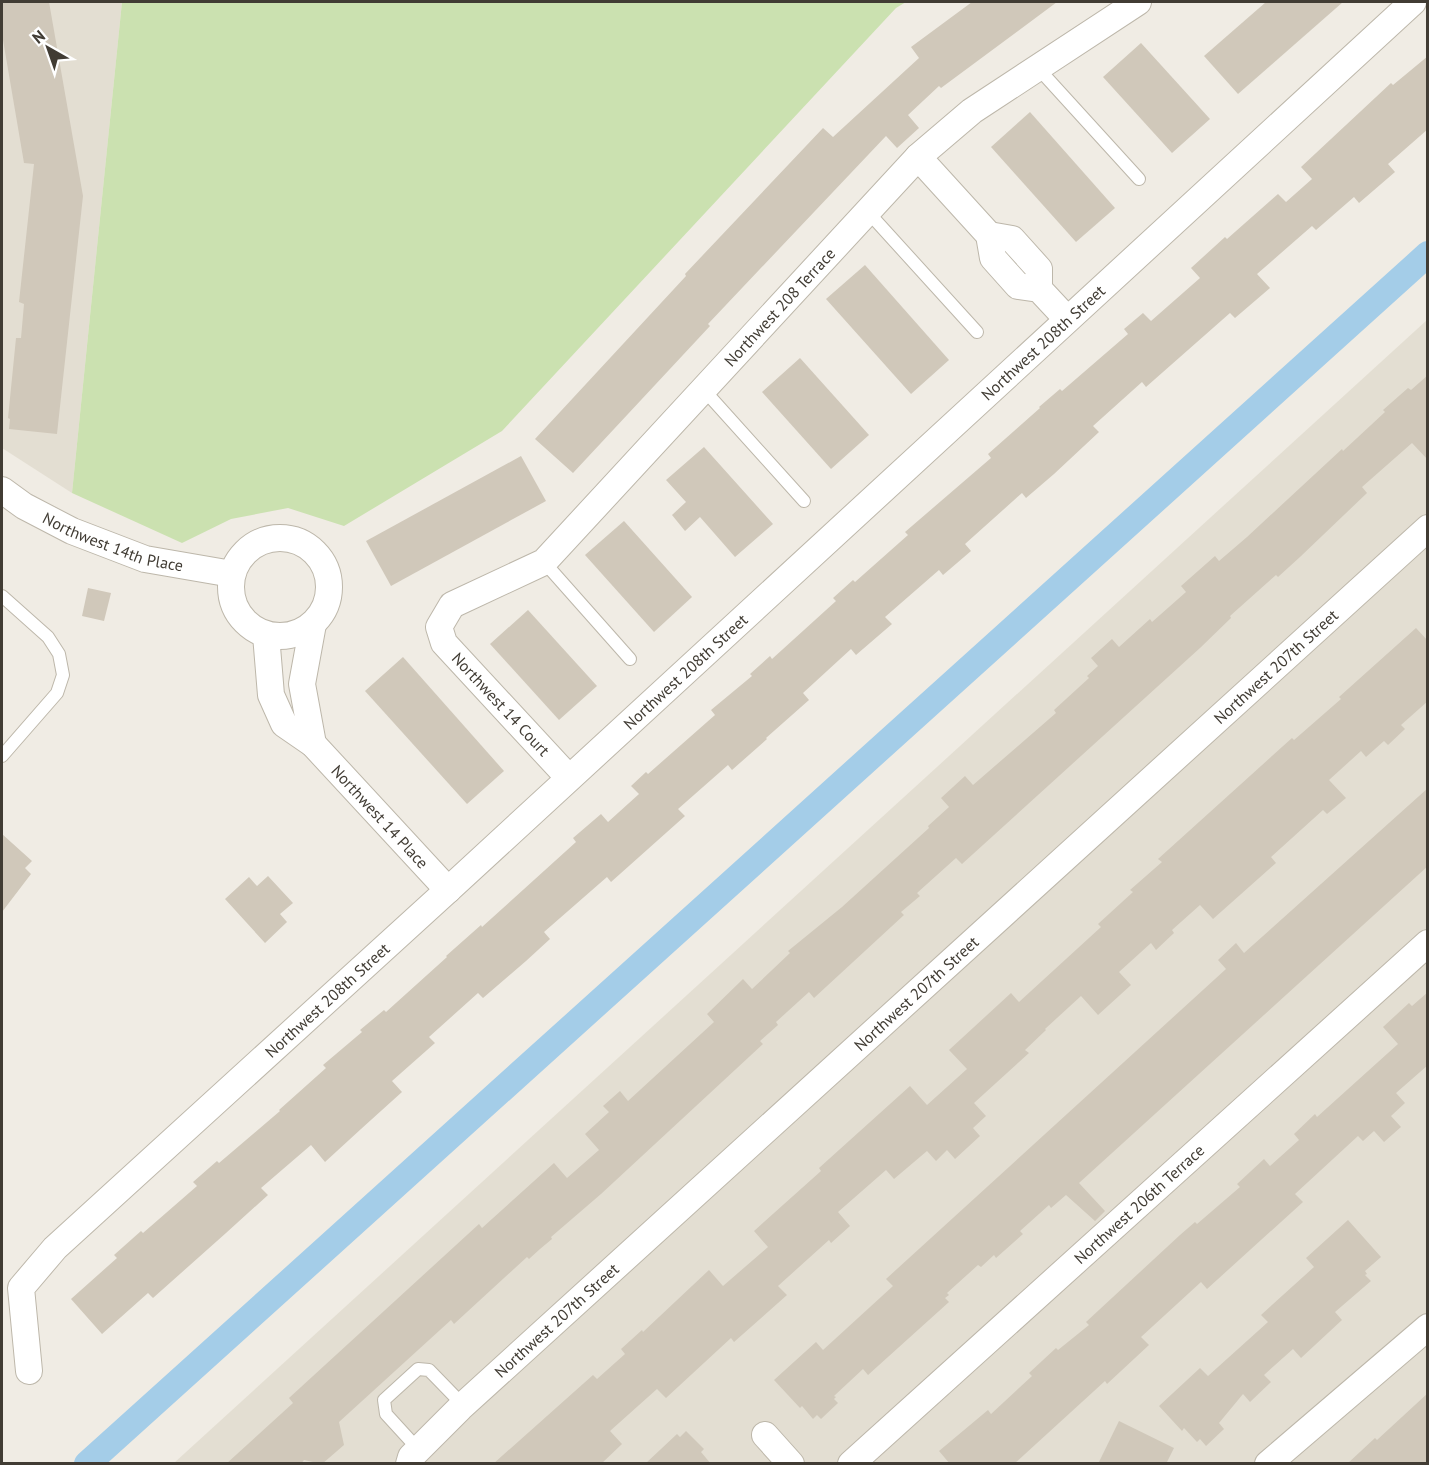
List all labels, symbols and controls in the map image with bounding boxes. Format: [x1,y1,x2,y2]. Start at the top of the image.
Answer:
north arrow [18,18,78,78]
text: N [28,25,49,48]
street label: Northwest 208 Terrace [720,243,839,371]
street label: Northwest 208th Street [977,280,1109,404]
street label: Northwest 14th Place [40,508,185,575]
street label: Northwest 207th Street [1209,605,1342,728]
street label: Northwest 208th Street [619,609,752,734]
street label: Northwest 14 Court [448,648,555,760]
street label: Northwest 14 Place [327,761,433,873]
street label: Northwest 207th Street [850,931,983,1055]
street label: Northwest 208th Street [261,938,394,1062]
street label: Northwest 206th Terrace [1070,1140,1208,1268]
street label: Northwest 207th Street [490,1258,623,1382]

